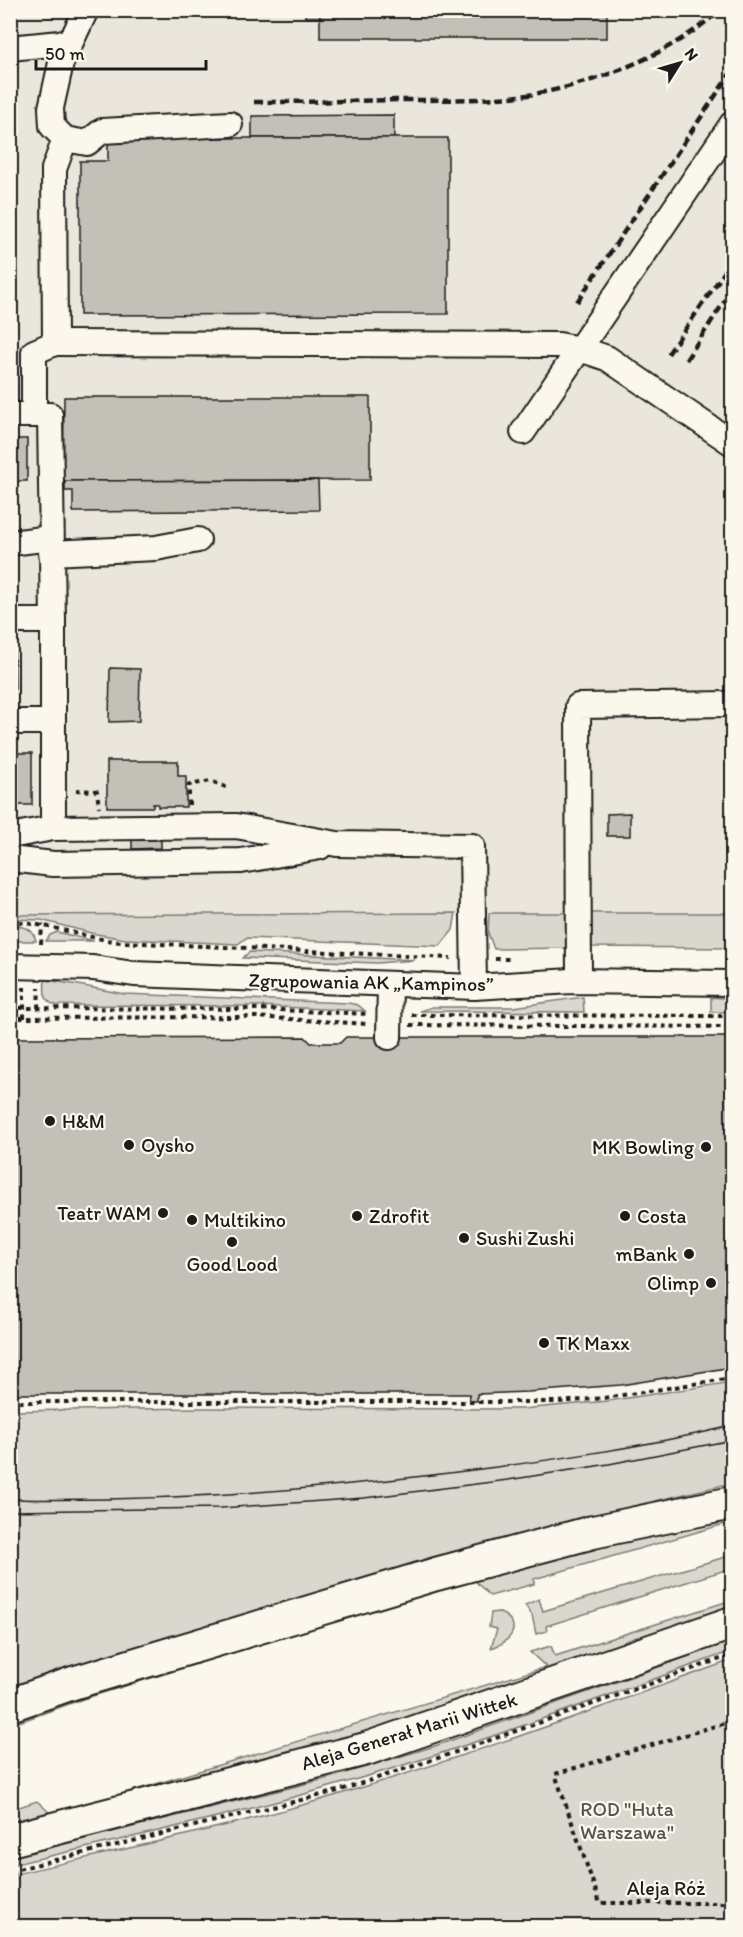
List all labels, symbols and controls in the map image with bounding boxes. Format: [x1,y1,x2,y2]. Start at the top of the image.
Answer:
scale bar [36,33,206,71]
north arrow [650,33,710,93]
text: 50 m [45,43,85,65]
text: N [681,44,702,64]
street label: Zgrupowania AK „Kampinos” [248,968,494,996]
place label: H&M [62,1109,105,1133]
marker: H&M [43,1114,57,1128]
place label: Oysho [141,1133,195,1157]
place label: MK Bowling [592,1135,695,1159]
marker: Oysho [122,1138,136,1152]
marker: MK Bowling [699,1140,713,1154]
place label: Teatr WAM [57,1201,151,1225]
place label: Zdrofit [369,1204,429,1228]
place label: Costa [637,1204,686,1228]
marker: Teatr WAM [156,1206,170,1220]
place label: Multikino [204,1208,286,1232]
marker: Zdrofit [350,1209,364,1223]
marker: Costa [618,1209,632,1223]
marker: Multikino [185,1213,199,1227]
place label: Sushi Zushi [476,1226,574,1250]
marker: Sushi Zushi [457,1231,471,1245]
marker: Good Lood [225,1235,239,1249]
place label: mBank [616,1242,678,1266]
marker: mBank [682,1247,696,1261]
place label: Good Lood [187,1252,278,1276]
place label: Olimp [647,1271,699,1295]
marker: Olimp [704,1276,718,1290]
place label: TK Maxx [556,1331,630,1355]
marker: TK Maxx [537,1336,551,1350]
street label: Aleja Generał Marii Wittek [298,1687,520,1775]
park label: ROD "Huta Warszawa" [580,1797,674,1844]
street label: Aleja Róż [627,1876,706,1900]

